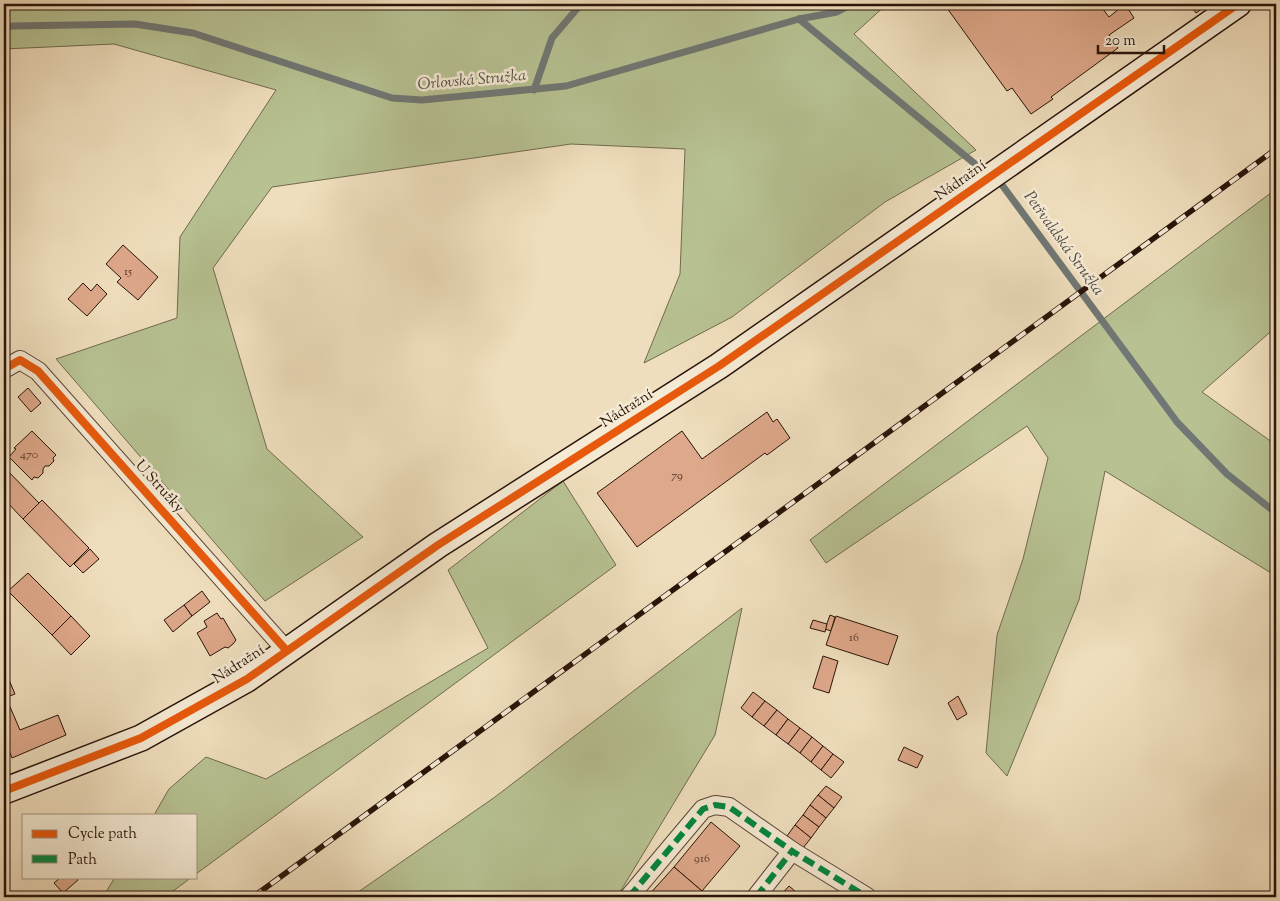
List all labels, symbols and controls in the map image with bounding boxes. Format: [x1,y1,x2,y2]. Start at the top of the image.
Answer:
scale bar [1098,22,1164,54]
text: 20 m [1105,31,1136,52]
water label: Orlovská Stružka [417,65,527,97]
street label: Nádražní [931,156,991,206]
water label: Petřvaldská Stružka [1017,187,1109,301]
house number: 15 [124,263,132,281]
street label: Nádražní [597,385,657,433]
house number: 470 [20,446,38,464]
street label: U Stružky [130,456,189,518]
house number: 79 [671,467,683,485]
house number: 16 [849,629,859,647]
street label: Nádražní [209,640,269,690]
legend [22,814,198,878]
text: Cycle path [68,824,137,845]
text: Path [68,850,97,871]
house number: 916 [694,850,710,868]

